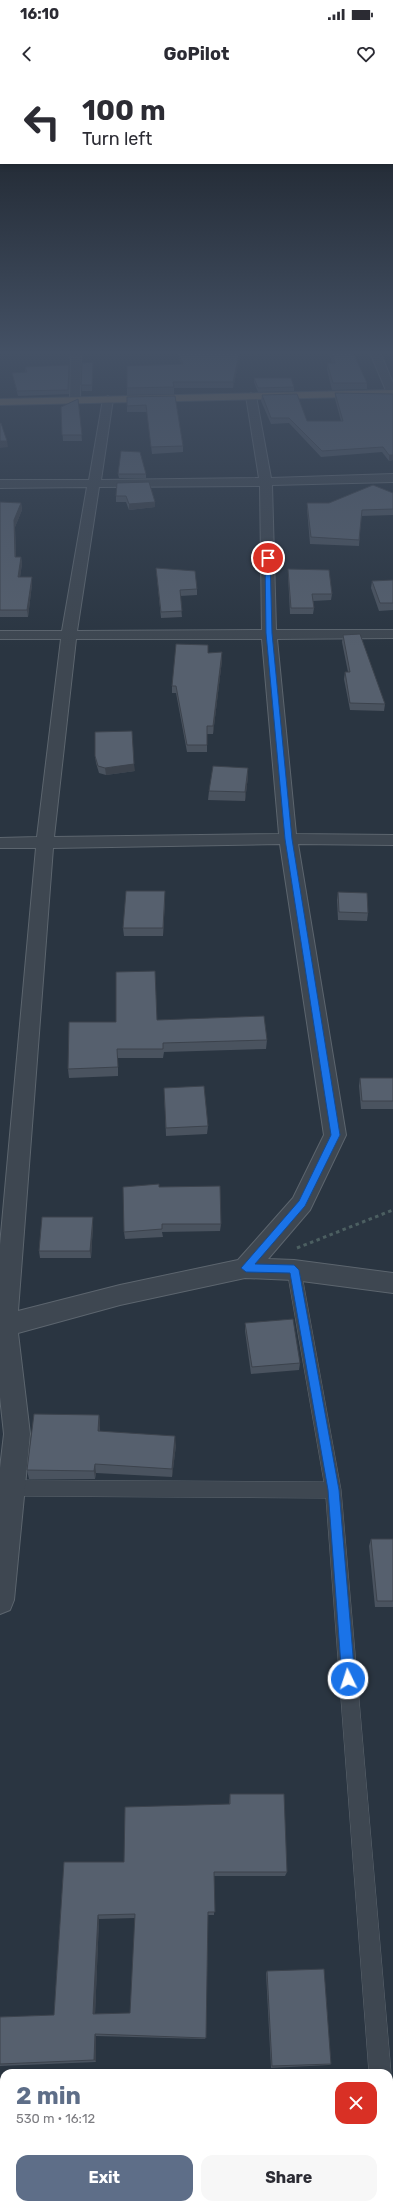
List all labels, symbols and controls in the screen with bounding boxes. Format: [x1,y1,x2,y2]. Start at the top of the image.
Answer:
text: 16:10 [20,5,59,23]
icon: back [16,43,38,65]
text: GoPilot [164,43,229,65]
icon: heart [355,43,377,65]
text: 100 m [82,94,166,127]
icon: left [16,96,68,148]
text: Turn left [82,128,152,150]
pin [251,541,285,575]
icon: arrive [257,547,279,569]
position arrow [327,1658,369,1700]
text: 2 min [16,2082,81,2110]
button: close [335,2082,377,2124]
text: 530 m · 16:12 [16,2111,95,2126]
button: Exit [16,2155,193,2201]
button: Share [201,2155,377,2201]

